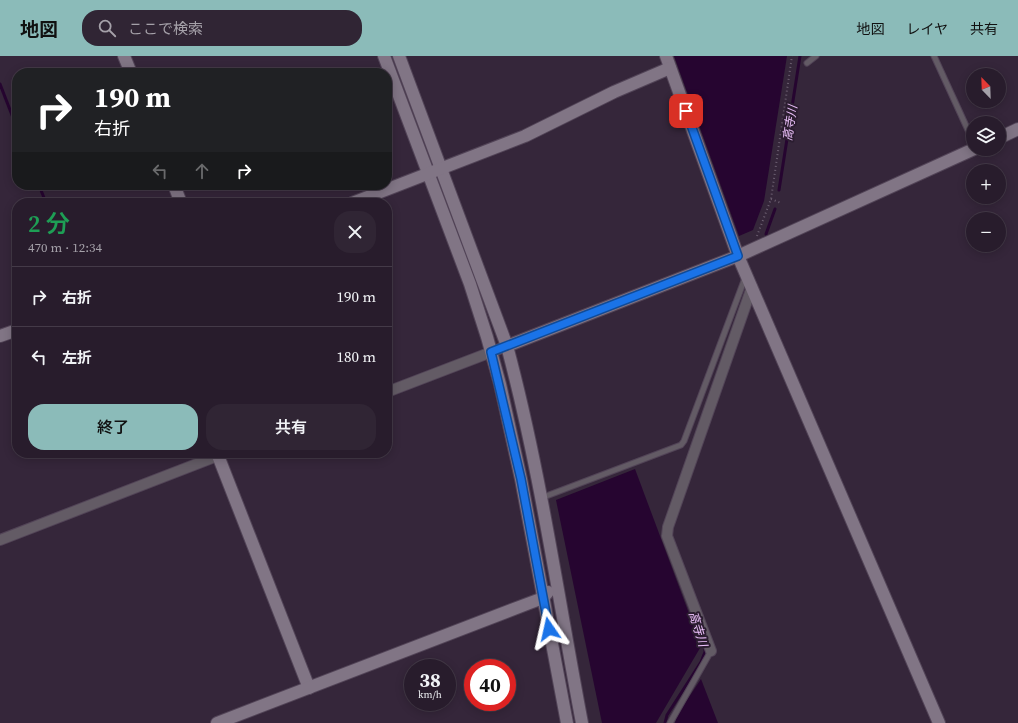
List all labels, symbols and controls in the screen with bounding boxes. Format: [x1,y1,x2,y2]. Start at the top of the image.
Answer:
search box [82,10,362,46]
text: 地図 [20,16,58,42]
icon: search [96,17,118,39]
text: ここで検索 [128,18,203,39]
text: 地図 [856,19,884,39]
text: レイヤ [906,19,948,39]
text: 共有 [970,19,998,39]
north arrow [966,68,1006,108]
map controls [966,68,1006,252]
text: 190 m [94,78,171,116]
icon: right [28,84,80,136]
pin [669,94,703,128]
icon: arrive [675,100,697,122]
water label: 高寺川 [779,102,801,142]
text: 右折 [94,116,130,141]
button: layers [966,116,1006,156]
icon: left [149,160,171,182]
icon: ahead [191,160,213,182]
icon: right [233,160,255,182]
button: + [966,164,1006,204]
text: 2 分 [28,207,70,240]
button: close [334,211,376,253]
button: − [966,212,1006,252]
text: 470 m · 12:34 [28,239,102,256]
icon: right [28,286,50,308]
text: 190 m [336,286,376,307]
text: 右折 [62,287,92,308]
icon: left [28,346,50,368]
text: 180 m [336,346,376,367]
text: 左折 [62,347,92,368]
button: 終了 [28,404,198,450]
button: 共有 [206,404,376,450]
position arrow [528,608,570,650]
water label: 高寺川 [685,609,711,650]
speed limit sign: 40 [464,659,516,711]
text: 38 [419,666,441,694]
text: km/h [418,688,442,701]

